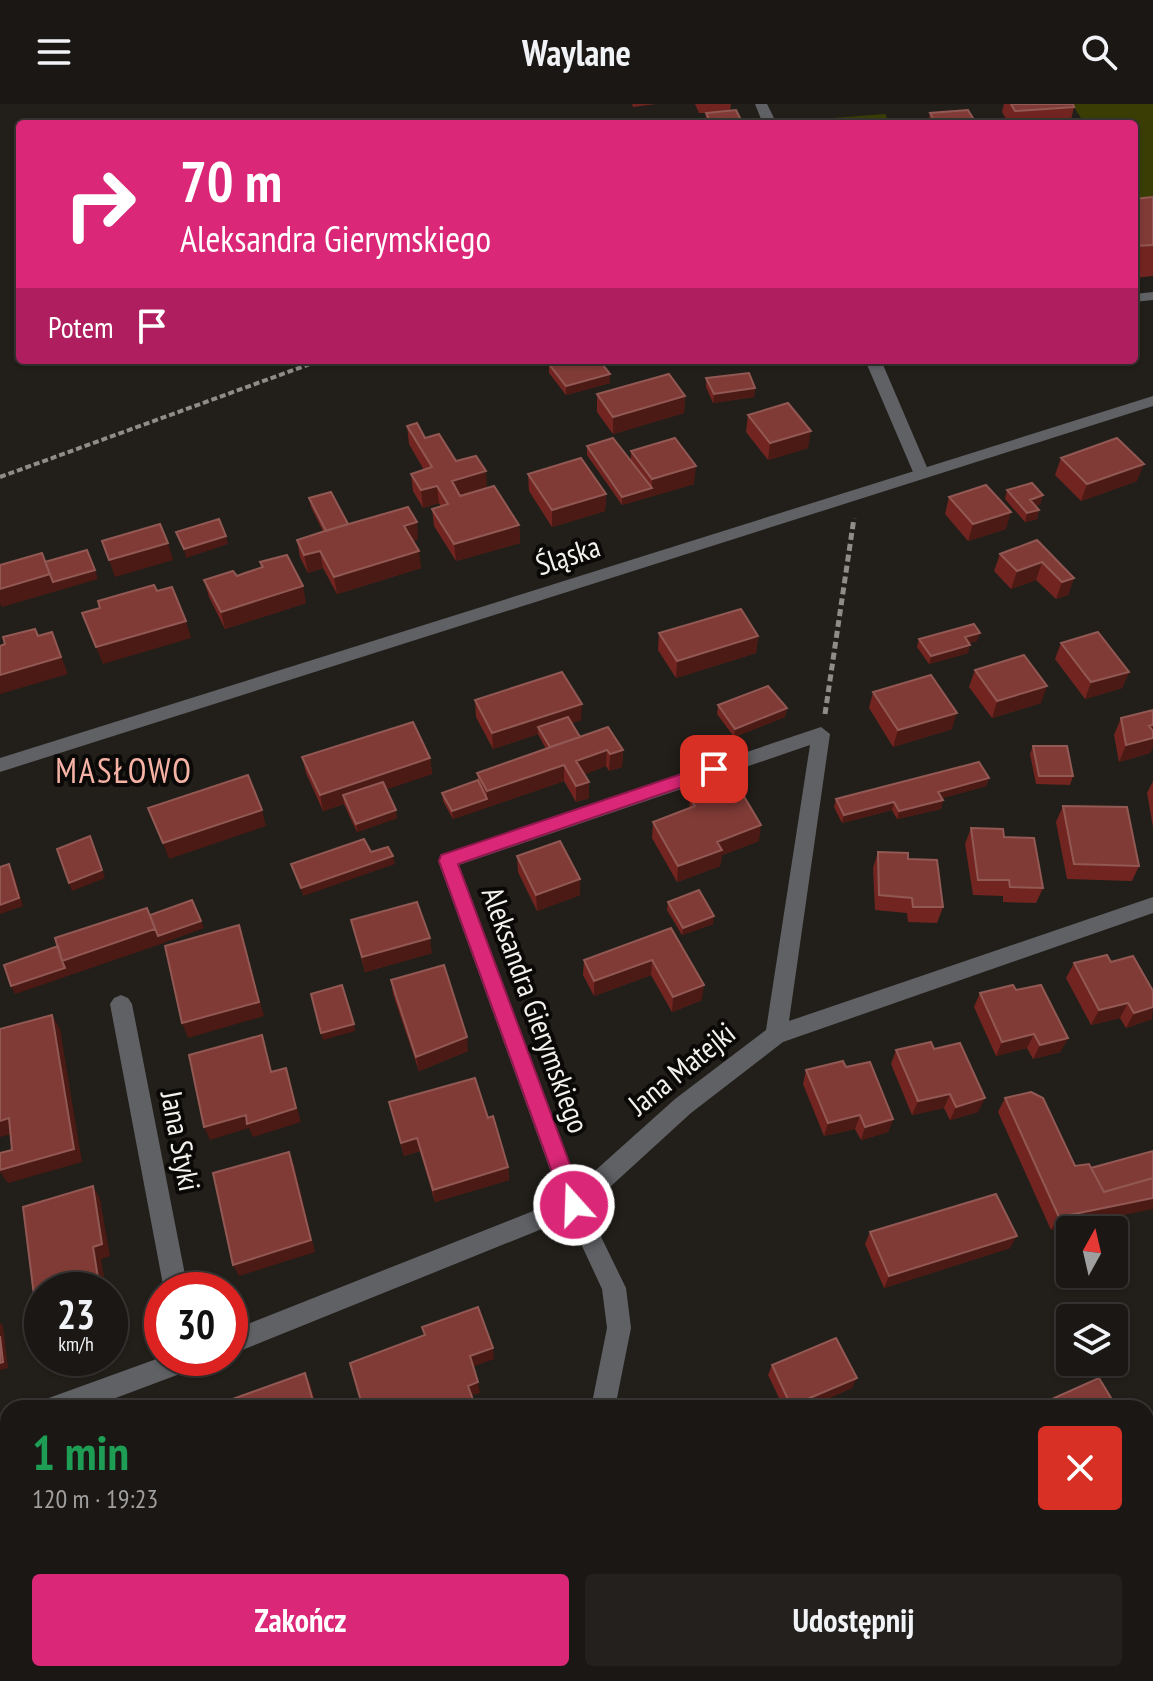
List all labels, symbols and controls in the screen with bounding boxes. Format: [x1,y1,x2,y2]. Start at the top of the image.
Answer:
text: Waylane [522,29,631,76]
icon: menu [32,30,76,74]
icon: search [1077,30,1121,74]
text: 70 m [180,145,282,217]
icon: right [48,152,152,256]
text: Aleksandra Gierymskiego [180,215,491,262]
icon: arrive [130,304,174,348]
text: Potem [48,307,114,346]
street label: Śląska [530,526,605,583]
pin [680,735,748,803]
icon: arrive [692,747,736,791]
district label: MASŁOWO [55,748,193,792]
street label: Aleksandra Gierymskiego [474,881,599,1138]
street label: Jana Matejki [619,1013,743,1124]
street label: Jana Styki [152,1086,210,1194]
position arrow [532,1163,616,1247]
north arrow [1056,1216,1128,1288]
map controls [1056,1216,1128,1376]
speed limit sign: 30 [144,1272,248,1376]
text: 23 [57,1288,95,1340]
button: layers [1056,1304,1128,1376]
text: km/h [58,1331,94,1357]
text: 1 min [32,1421,129,1483]
button: close [1038,1426,1122,1510]
text: 120 m · 19:23 [32,1482,158,1515]
button: Zakończ [32,1574,569,1666]
button: Udostępnij [585,1574,1122,1666]

